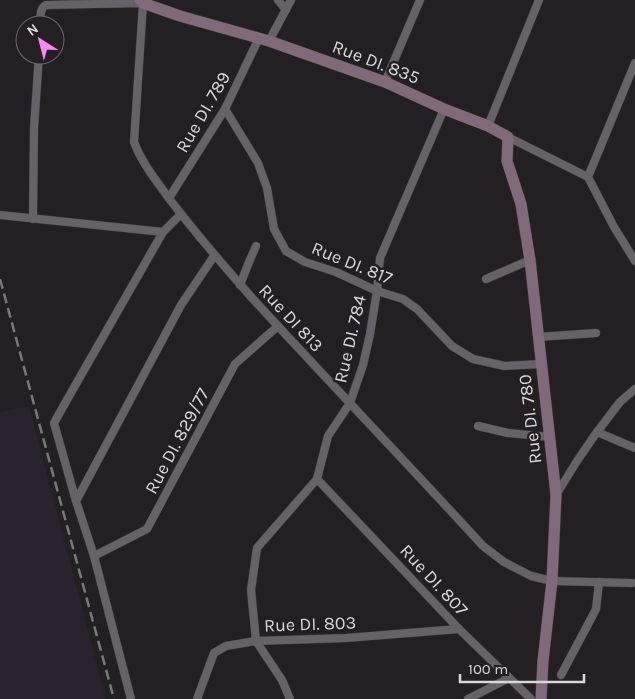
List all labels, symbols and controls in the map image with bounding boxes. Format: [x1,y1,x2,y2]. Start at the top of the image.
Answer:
north arrow [15,15,65,65]
text: N [24,20,42,40]
street label: Rue DI. 835 [329,35,423,89]
street label: Rue DI. 789 [171,68,235,156]
street label: Rue DI. 817 [308,237,396,289]
street label: Rue DI 813 [254,280,328,356]
street label: Rue DI. 784 [329,293,371,385]
street label: Rue DI. 780 [514,373,546,465]
street label: Rue DI. 829/77 [140,384,214,498]
street label: Rue DI. 807 [395,540,473,621]
street label: Rue DI. 803 [264,611,356,637]
scale bar [460,652,584,684]
text: 100 m [468,660,508,678]

